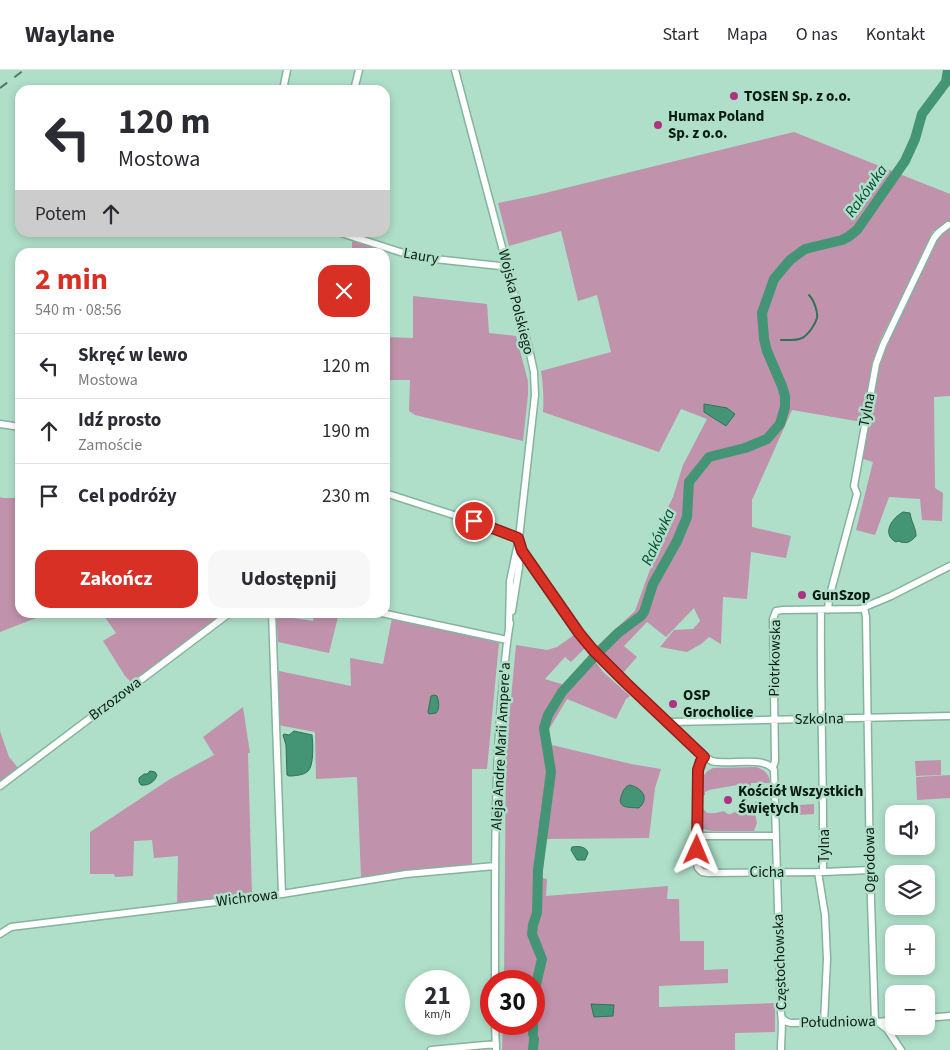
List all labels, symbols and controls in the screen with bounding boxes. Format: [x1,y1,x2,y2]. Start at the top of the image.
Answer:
text: Waylane [25,17,115,52]
text: Start [662,22,699,47]
text: Mapa [727,22,768,47]
text: O nas [796,22,838,47]
text: Kontakt [866,22,925,47]
place label: TOSEN Sp. z o.o. [744,86,851,107]
marker: TOSEN Sp. z o.o. [728,90,740,102]
text: 120 m [118,97,210,147]
icon: left [35,105,100,170]
place label: Humax Poland Sp. z o.o. [668,106,764,144]
marker: Humax Poland Sp. z o.o. [652,119,664,131]
text: Mostowa [118,143,200,175]
water label: Rakówka [839,160,893,222]
icon: ahead [97,200,125,228]
text: Potem [35,201,87,228]
street label: Laury [402,243,440,269]
street label: Wojska Polskiego [493,247,539,357]
text: 2 min [35,258,108,301]
button: close [318,265,370,317]
text: 540 m · 08:56 [35,299,122,321]
text: Skręć w lewo [78,342,188,369]
icon: left [35,352,63,380]
text: 120 m [322,353,370,380]
text: Mostowa [78,369,138,391]
street label: Tylna [853,391,881,429]
text: Idź prosto [78,407,161,434]
icon: ahead [35,417,63,445]
text: 190 m [322,418,370,445]
text: Zamoście [78,434,142,456]
icon: arrive [35,482,63,510]
text: Cel podróży [78,483,177,510]
text: 230 m [322,483,370,510]
pin [453,500,495,542]
water label: Rakówka [636,505,680,569]
icon: arrive [460,507,488,535]
button: Zakończ [35,550,198,608]
button: Udostępnij [208,550,370,608]
place label: GunSzop [812,585,871,606]
marker: GunSzop [796,589,808,601]
street label: Piotrkowska [764,619,786,697]
street label: Aleja Andre Marii Ampere'a [486,662,516,830]
street label: Brzozowa [84,672,146,726]
place label: OSP Grocholice [683,685,754,723]
marker: OSP Grocholice [667,698,679,710]
street label: Szkolna [794,708,844,730]
place label: Kościół Wszystkich Świętych [738,781,863,819]
marker: Kościół Wszystkich Świętych [722,794,734,806]
map controls [885,805,935,1035]
button: sound [885,805,935,855]
position arrow [670,823,722,875]
street label: Ogrodowa [859,827,881,893]
street label: Tylna [814,829,835,863]
street label: Cicha [750,862,784,883]
button: layers [885,865,935,915]
street label: Wichrowa [215,884,279,912]
street label: Częstochowska [768,914,792,1010]
button: + [885,925,935,975]
speed limit sign: 30 [480,970,545,1035]
text: 21 [424,978,451,1014]
button: − [885,985,935,1035]
text: km/h [424,1006,451,1023]
street label: Południowa [800,1011,876,1033]

